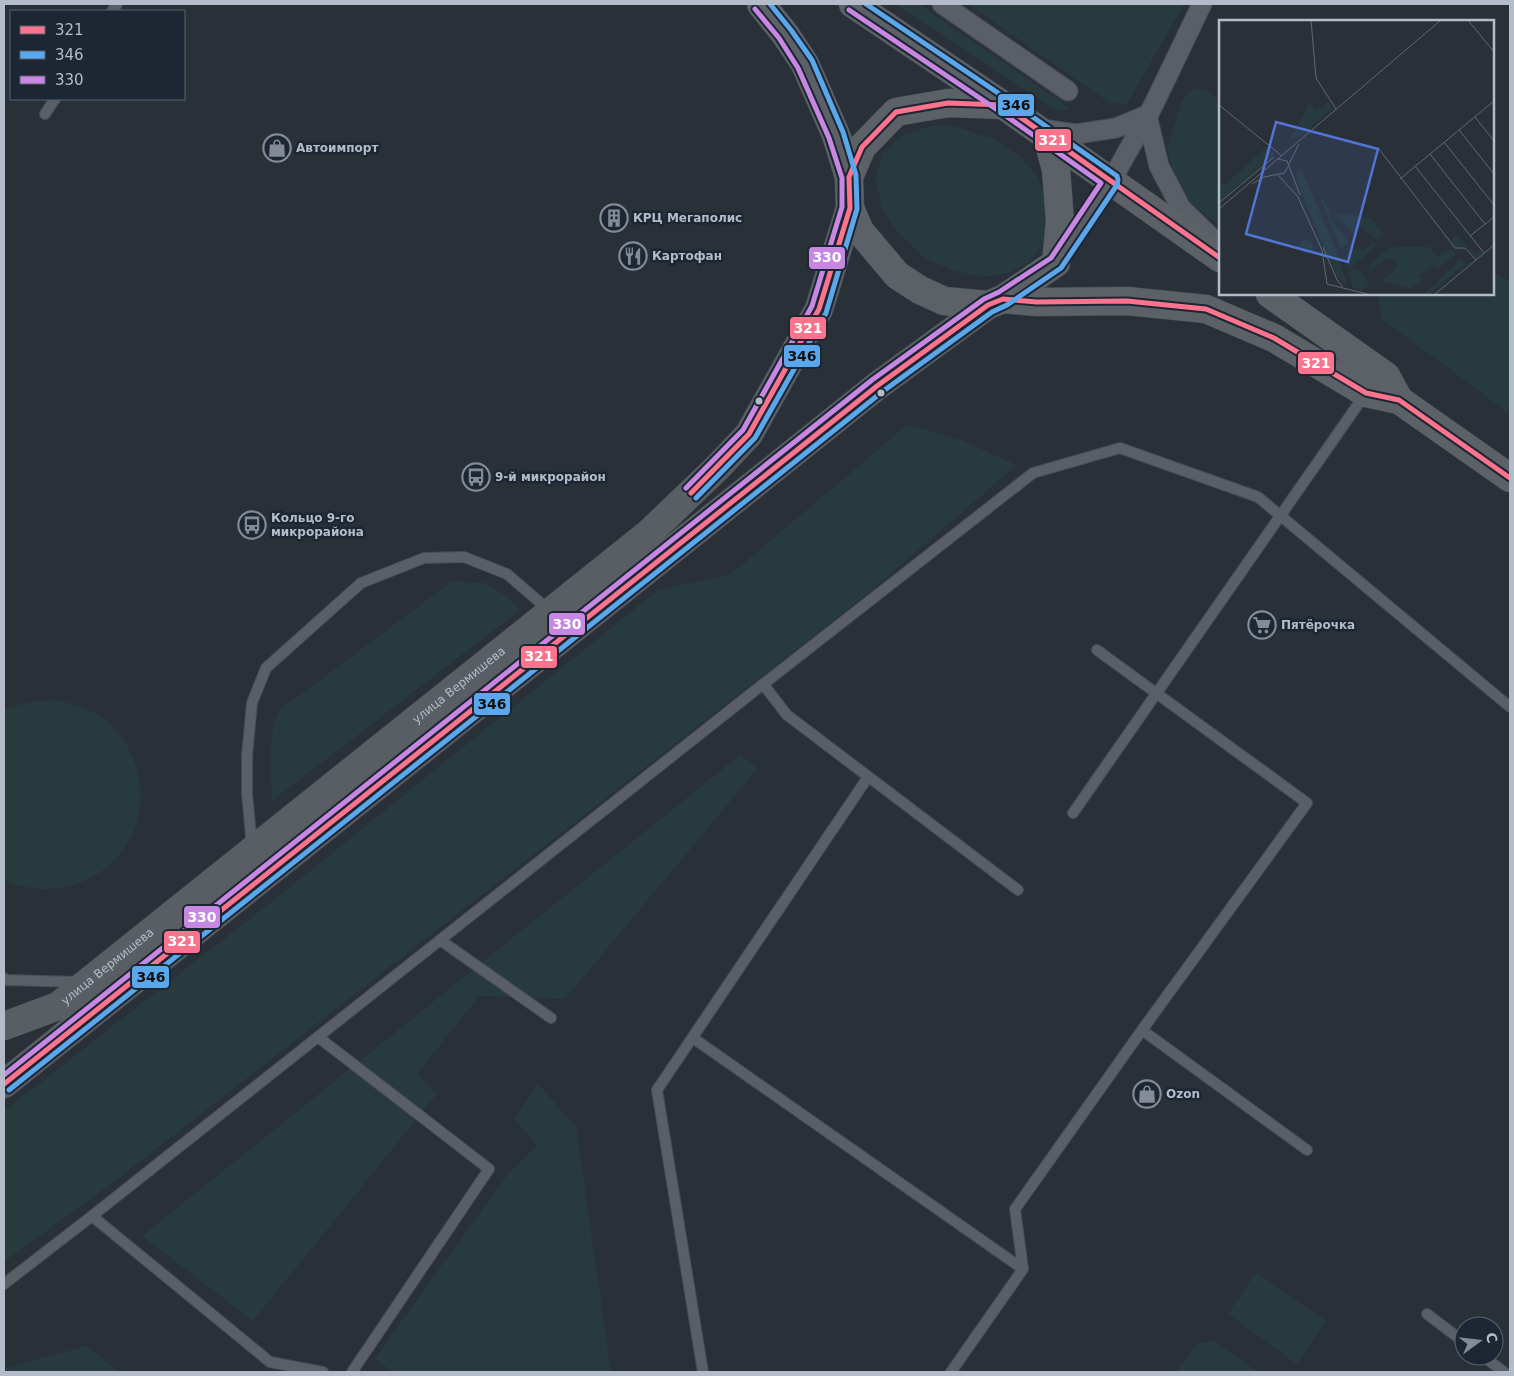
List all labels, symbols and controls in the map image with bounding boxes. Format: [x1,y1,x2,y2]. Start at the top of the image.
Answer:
legend [10,10,185,100]
inset map [1219,20,1494,295]
text: 321 [55,21,84,39]
text: 346 [55,46,84,64]
text: 330 [55,71,84,89]
line badge: 346 [997,93,1035,117]
text: 346 [1001,97,1031,113]
line badge: 321 [1034,128,1072,152]
text: 321 [1038,132,1068,148]
shop icon: Автоимпорт [262,133,292,163]
place label: Автоимпорт [296,141,378,155]
building icon: КРЦ Мегаполис [599,203,629,233]
place label: КРЦ Мегаполис [633,211,742,225]
restaurant icon: Картофан [618,241,648,271]
line badge: 330 [808,246,846,270]
place label: Картофан [652,249,722,263]
text: 330 [812,249,842,265]
line badge: 321 [789,316,827,340]
text: 321 [793,320,823,336]
line badge: 346 [783,344,821,368]
text: 346 [787,348,817,364]
line badge: 321 [1297,351,1335,375]
text: 321 [1301,355,1331,371]
unlabelled marker [876,388,886,398]
unlabelled marker [754,396,764,406]
bus stop icon: 9-й микрорайон [461,462,491,492]
place label: 9-й микрорайон [495,470,606,484]
bus stop icon: Кольцо 9-го микрорайона [237,510,267,540]
place label: Кольцо 9-го микрорайона [271,511,364,539]
supermarket icon: Пятёрочка [1247,610,1277,640]
line badge: 330 [548,612,586,636]
text: 330 [552,616,582,632]
place label: Пятёрочка [1281,618,1355,632]
street label: улица Вермишева [410,644,508,727]
line badge: 321 [520,645,558,669]
text: 321 [524,648,554,664]
line badge: 346 [473,692,511,716]
text: 346 [477,696,507,712]
line badge: 330 [183,905,221,929]
text: 330 [187,909,217,925]
street label: улица Вермишева [58,925,157,1008]
line badge: 321 [163,930,201,954]
text: 321 [167,933,197,949]
line badge: 346 [131,965,170,989]
text: 346 [136,969,166,985]
shop icon: Ozon [1132,1079,1162,1109]
place label: Ozon [1166,1087,1200,1101]
north arrow [1454,1316,1504,1366]
text: С [1482,1331,1501,1345]

